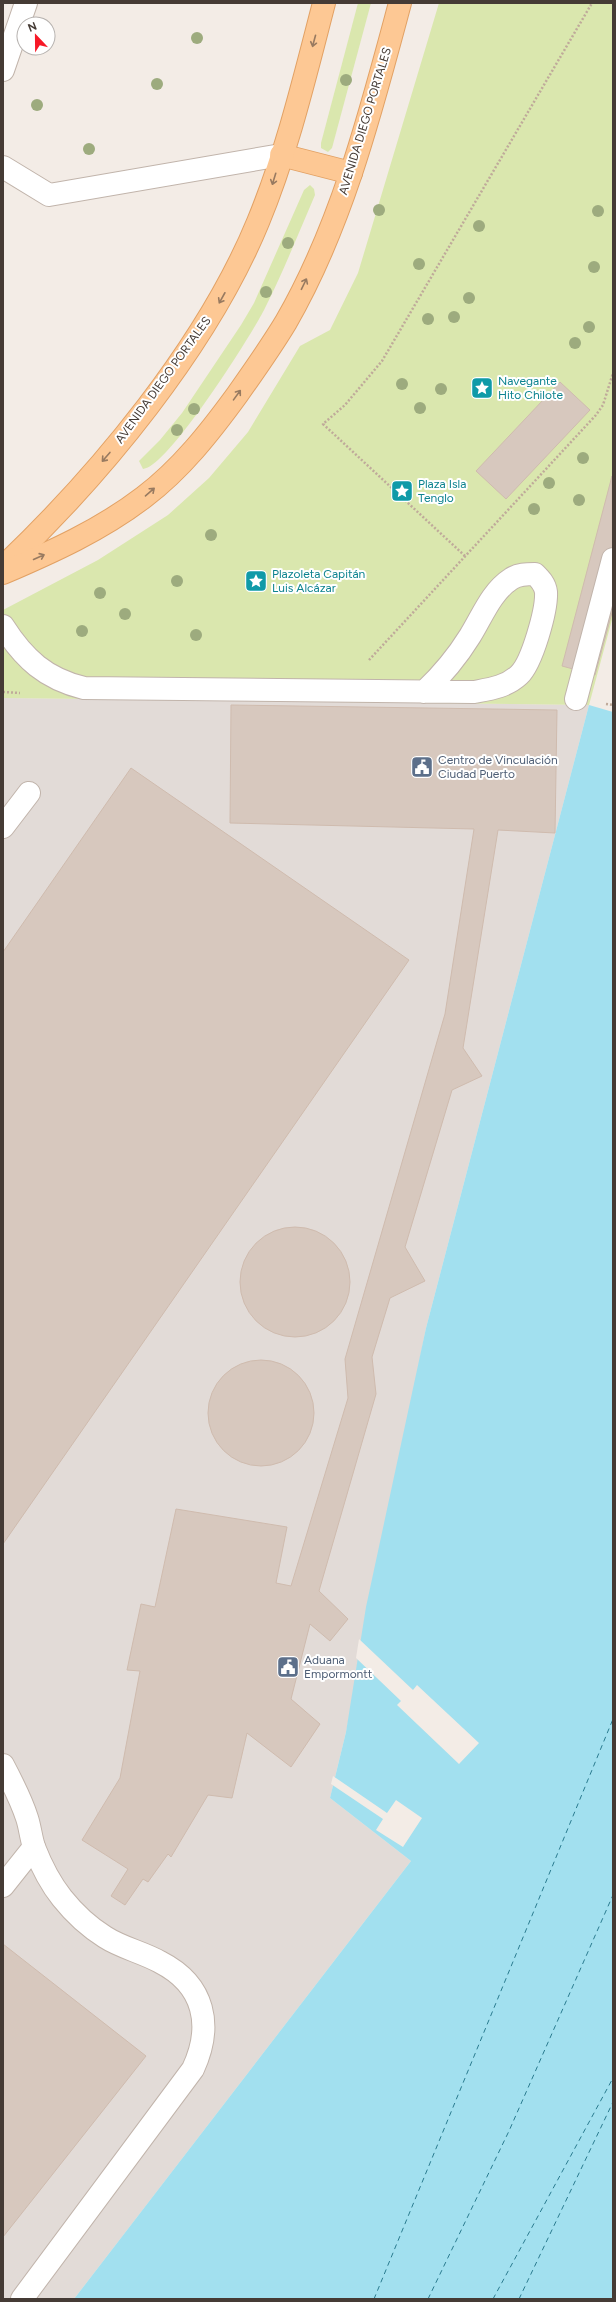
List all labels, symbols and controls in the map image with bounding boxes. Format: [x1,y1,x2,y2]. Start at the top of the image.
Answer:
north arrow [16,16,56,56]
text: N [26,20,39,35]
one-way arrow [310,34,317,47]
street label: AVENIDA DIEGO PORTALES [336,46,394,196]
one-way arrow [270,172,277,185]
one-way arrow [301,279,308,291]
one-way arrow [217,292,225,304]
street label: AVENIDA DIEGO PORTALES [112,314,214,446]
place label: Navegante Hito Chilote [498,374,563,402]
place icon: Navegante Hito Chilote [469,375,495,401]
one-way arrow [233,390,241,401]
one-way arrow [101,452,110,462]
place label: Plaza Isla Tenglo [418,477,466,505]
place icon: Plaza Isla Tenglo [389,478,415,504]
one-way arrow [145,487,156,496]
one-way arrow [32,553,44,561]
place label: Plazoleta Capitán Luis Alcázar [272,567,366,595]
place icon: Plazoleta Capitán Luis Alcázar [243,568,269,594]
place label: Centro de Vinculación Ciudad Puerto [438,753,558,781]
public building icon: Centro de Vinculación Ciudad Puerto [409,754,435,780]
place label: Aduana Empormontt [304,1653,373,1681]
public building icon: Aduana Empormontt [275,1654,301,1680]

